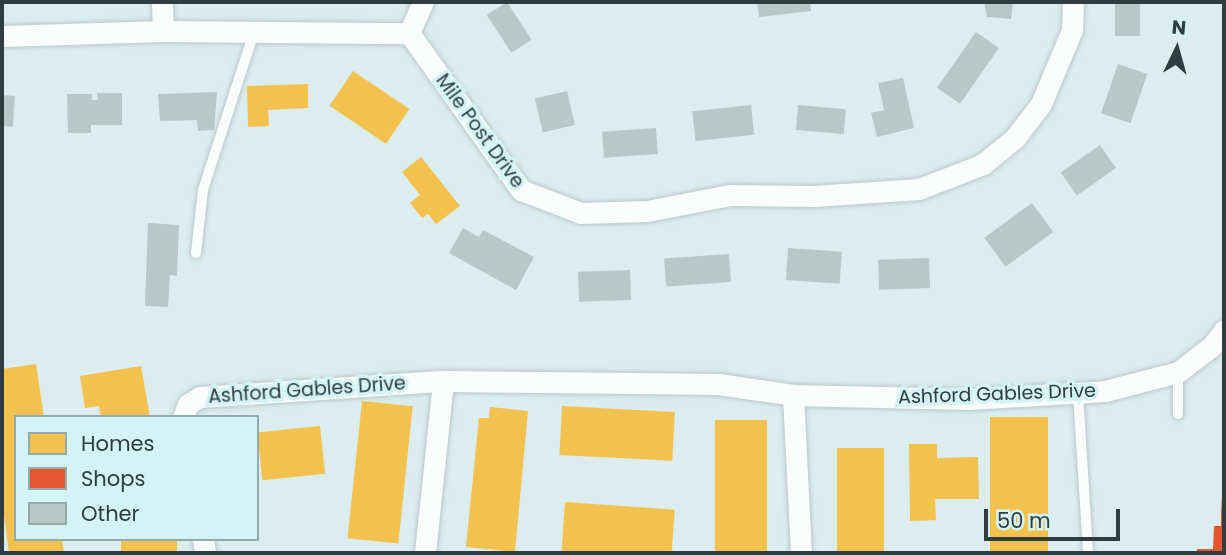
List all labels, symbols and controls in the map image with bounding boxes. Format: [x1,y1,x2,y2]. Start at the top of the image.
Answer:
north arrow [1142,14,1212,84]
text: N [1171,14,1187,42]
street label: Mile Post Drive [431,70,529,192]
street label: Ashford Gables Drive [208,372,406,408]
street label: Ashford Gables Drive [898,379,1096,409]
legend [14,415,259,541]
text: Homes [81,429,155,458]
text: Shops [81,464,145,493]
scale bar [988,496,1124,540]
text: Other [81,499,139,528]
text: 50 m [997,506,1051,535]

